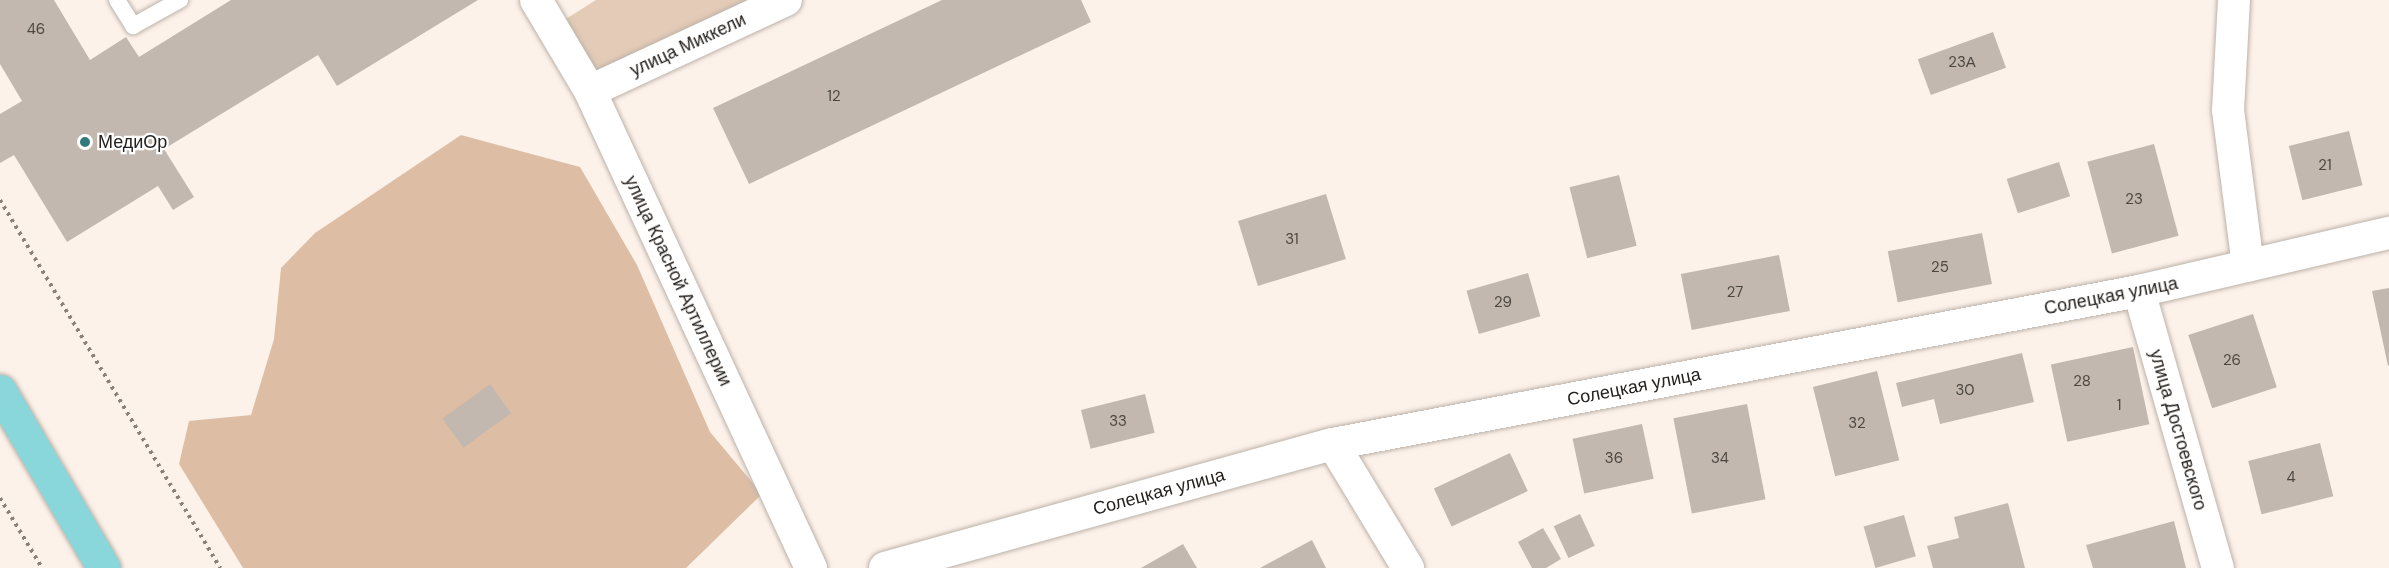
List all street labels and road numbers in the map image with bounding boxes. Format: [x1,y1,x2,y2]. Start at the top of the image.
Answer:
street label: улица Миккели [627,9,749,81]
street label: улица Красной Артиллерии [620,172,736,390]
street label: Солецкая улица [2042,272,2180,320]
street label: улица Достоевского [2145,347,2211,513]
street label: Солецкая улица [1565,363,1703,411]
street label: Солецкая улица [1091,464,1227,520]

